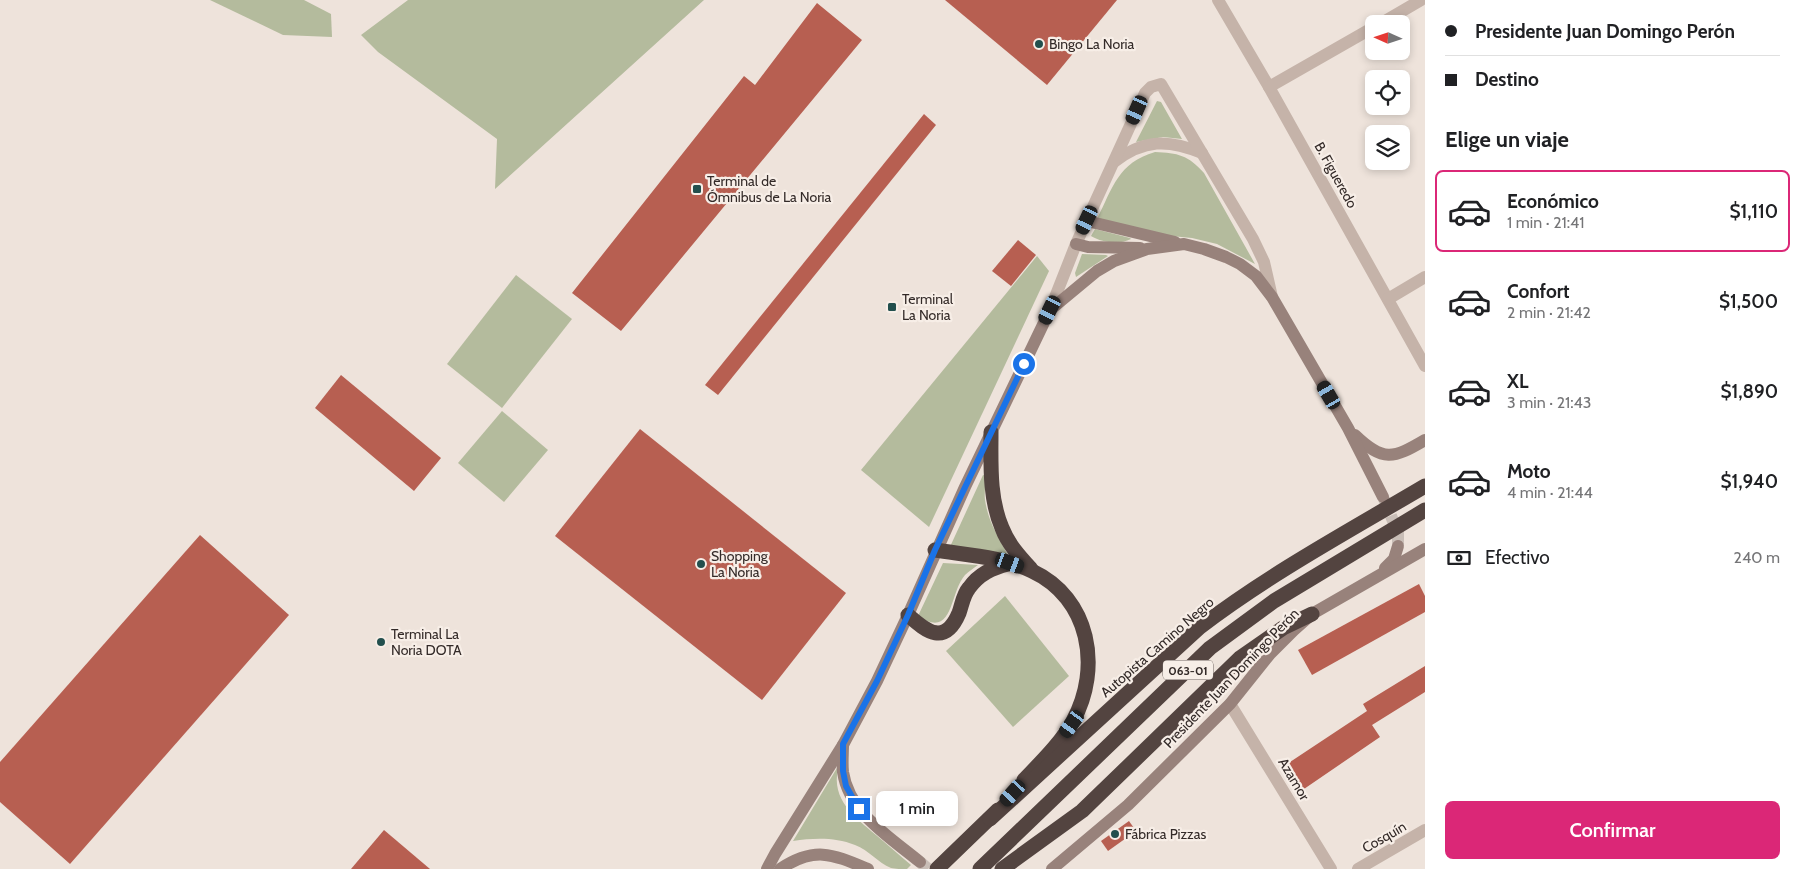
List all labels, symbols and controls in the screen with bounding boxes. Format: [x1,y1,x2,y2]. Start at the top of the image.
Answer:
north arrow [1365,15,1410,60]
map controls [1365,15,1410,170]
text: Presidente Juan Domingo Perón [1475,20,1735,43]
place label: Bingo La Noria [1049,35,1135,53]
marker: Bingo La Noria [1033,38,1045,50]
text: Destino [1475,68,1539,91]
button: locate [1365,70,1410,115]
car [1124,93,1149,127]
button: layers [1365,125,1410,170]
text: Elige un viaje [1445,126,1569,153]
street label: B. Figueredo [1310,139,1362,212]
place label: Terminal de Ómnibus de La Noria [707,172,832,206]
marker: Terminal de Ómnibus de La Noria [691,183,703,195]
icon: car [1447,189,1492,234]
text: Económico [1507,190,1599,213]
text: $1,110 [1729,200,1778,223]
car [1073,203,1100,237]
text: 1 min · 21:41 [1507,213,1585,232]
icon: car [1447,279,1492,324]
text: Confort [1507,280,1570,303]
place label: Terminal La Noria [902,290,954,324]
text: $1,500 [1719,290,1778,313]
car [1036,293,1063,327]
marker: Terminal La Noria [886,301,898,313]
text: 2 min · 21:42 [1507,303,1591,322]
route start [1013,353,1035,375]
icon: car [1447,369,1492,414]
text: XL [1507,370,1528,393]
car [1315,378,1342,412]
text: $1,890 [1720,380,1778,403]
text: 3 min · 21:43 [1507,393,1591,412]
icon: car [1447,459,1492,504]
text: Moto [1507,460,1551,483]
text: $1,940 [1721,470,1778,493]
text: 4 min · 21:44 [1507,483,1593,502]
icon: cash [1445,544,1473,572]
text: Efectivo [1485,546,1550,569]
place label: Shopping La Noria [711,547,769,581]
text: 240 m [1734,548,1780,567]
car [993,551,1026,575]
marker: Shopping La Noria [695,558,707,570]
street label: Autopista Camino Negro [1097,593,1218,701]
street label: Presidente Juan Domingo Perón [1159,604,1303,752]
place label: Terminal La Noria DOTA [391,625,462,659]
marker: Terminal La Noria DOTA [375,636,387,648]
road number: 063-01 [1163,660,1213,680]
car [1057,707,1086,741]
street label: Azamor [1274,755,1314,804]
car [997,777,1028,809]
callout: 1 min [876,792,959,826]
route end [848,798,870,820]
text: 1 min [899,799,935,818]
button: Confirmar [1445,801,1780,859]
street label: Cosquín [1359,817,1409,857]
place label: Fábrica Pizzas [1125,825,1206,843]
marker: Fábrica Pizzas [1109,828,1121,840]

